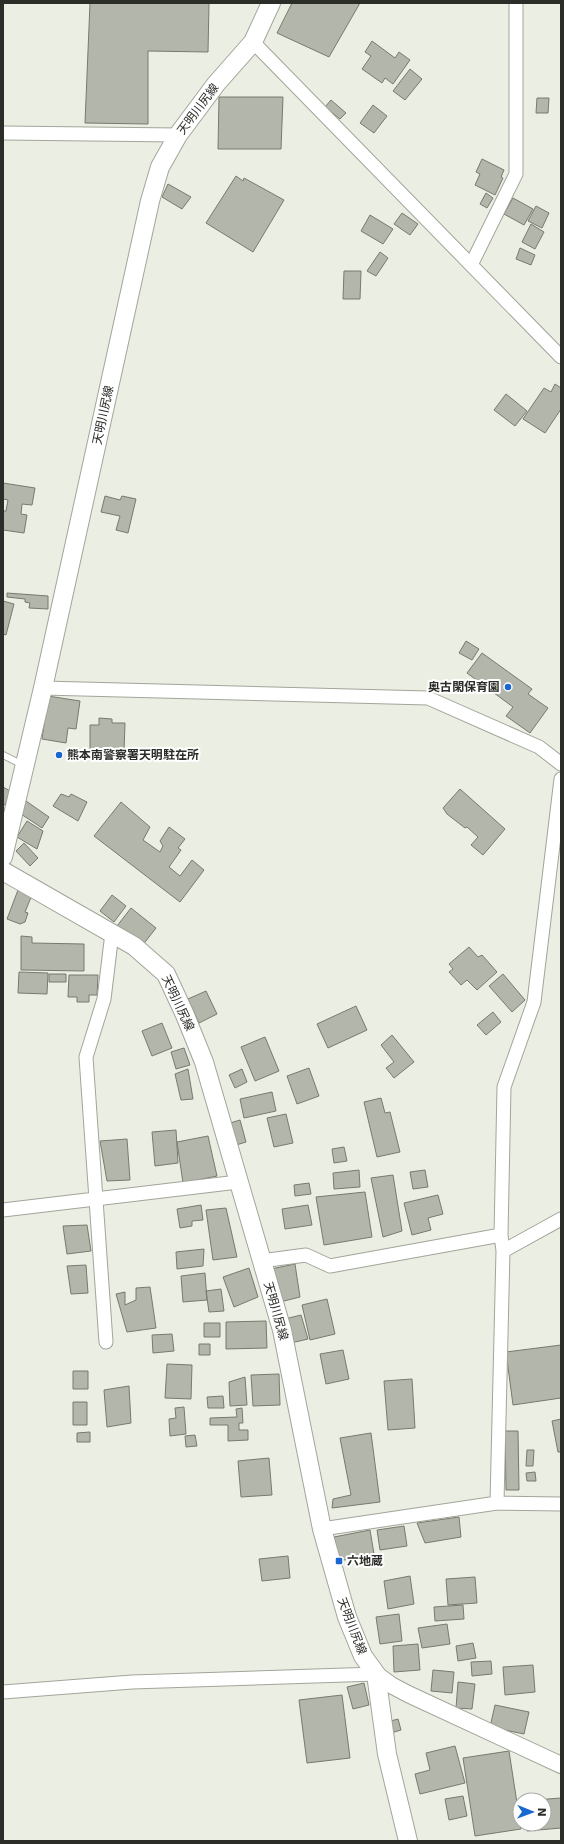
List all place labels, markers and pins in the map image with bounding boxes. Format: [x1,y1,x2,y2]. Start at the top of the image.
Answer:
place label: 奥古閑保育園 [428,680,500,694]
marker: 奥古閑保育園 [503,682,513,692]
place label: 熊本南警察署天明駐在所 [67,748,199,762]
marker: 熊本南警察署天明駐在所 [54,750,64,760]
place label: 六地蔵 [347,1554,383,1568]
marker: 六地蔵 [334,1556,344,1566]

